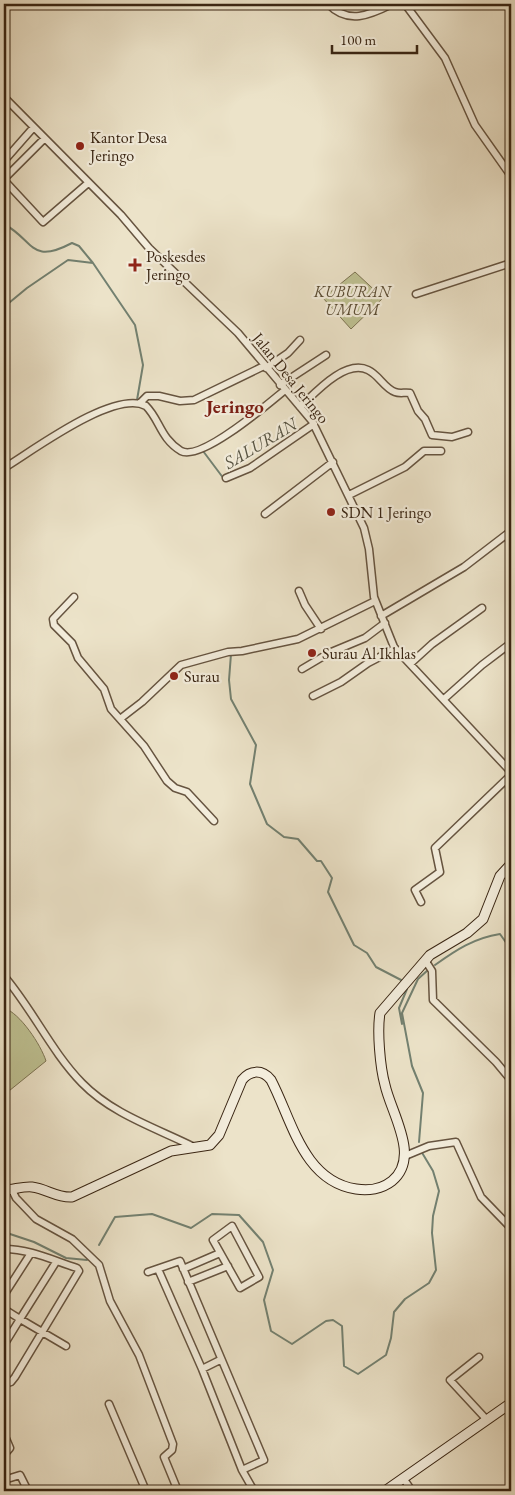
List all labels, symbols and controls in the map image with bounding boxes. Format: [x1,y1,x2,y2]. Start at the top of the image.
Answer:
scale bar [332,22,418,54]
text: 100 m [340,30,377,49]
place label: Kantor Desa Jeringo [88,127,168,166]
marker: Kantor Desa Jeringo [74,140,86,152]
place label: Poskesdes Jeringo [144,246,206,285]
marker: Poskesdes Jeringo [128,258,142,272]
park label: KUBURAN UMUM [313,281,393,320]
street label: Jalan Desa Jeringo [247,327,334,428]
district label: Jeringo [204,394,264,419]
water label: SALURAN [218,411,303,474]
place label: SDN 1 Jeringo [341,502,432,523]
marker: SDN 1 Jeringo [325,506,337,518]
place label: Surau Al Ikhlas [322,643,416,664]
marker: Surau Al Ikhlas [306,647,318,659]
place label: Surau [184,666,221,687]
marker: Surau [168,670,180,682]

